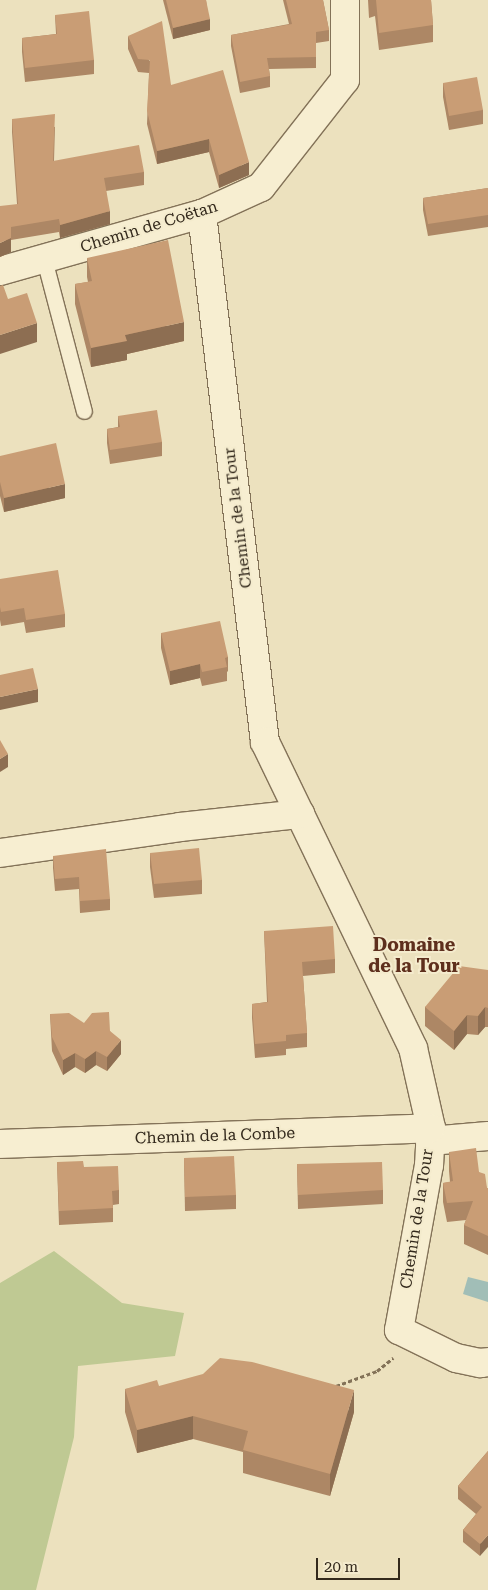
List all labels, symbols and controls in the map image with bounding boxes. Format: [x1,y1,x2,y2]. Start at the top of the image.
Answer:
street label: Chemin de Coëtan [78,197,220,257]
street label: Chemin de la Tour [220,447,256,589]
district label: Domaine de la Tour [368,935,460,978]
street label: Chemin de la Combe [135,1124,295,1148]
street label: Chemin de la Tour [396,1148,438,1290]
scale bar [318,1548,402,1580]
text: 20 m [324,1558,358,1576]

